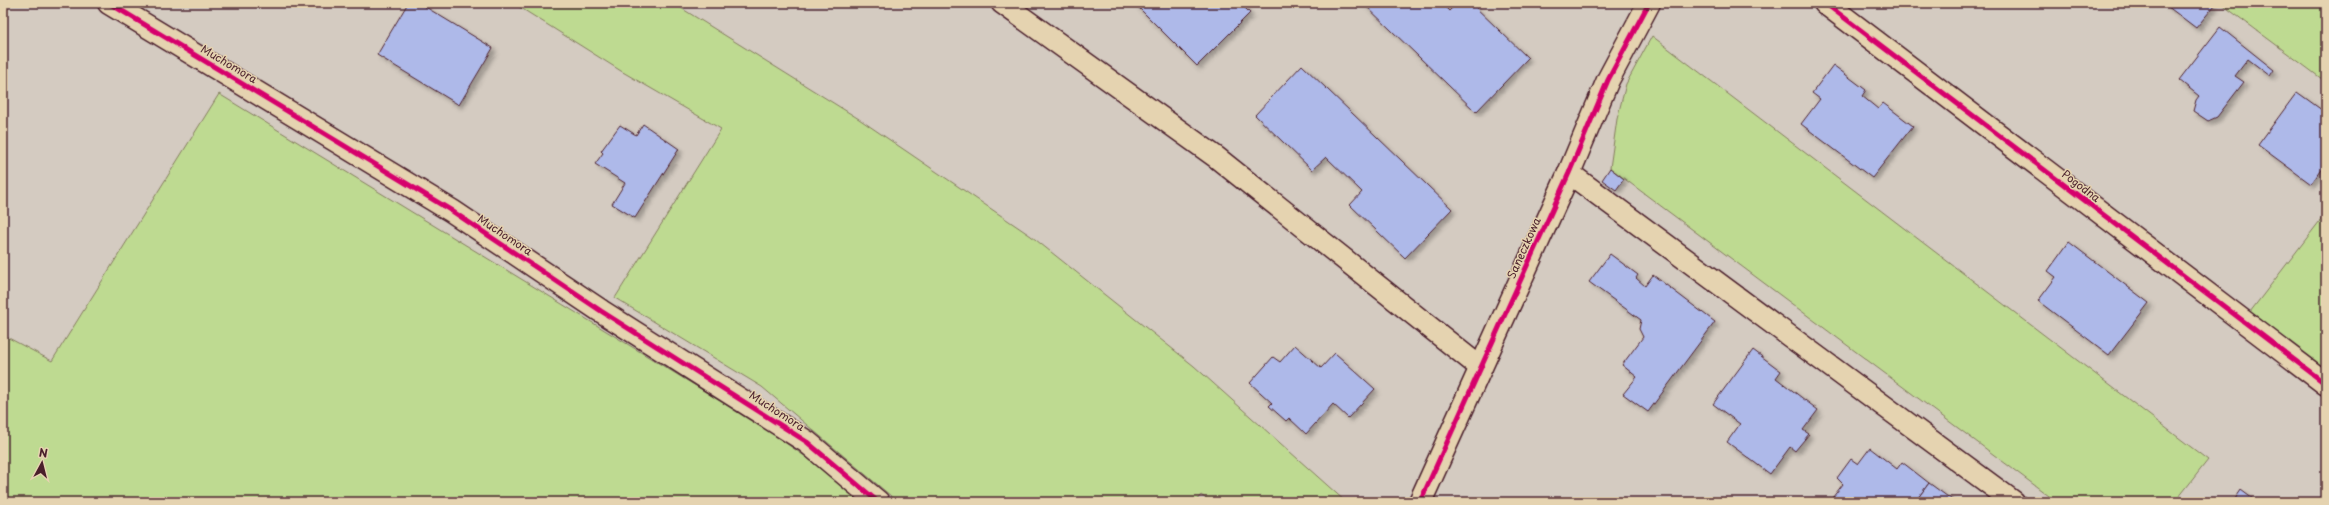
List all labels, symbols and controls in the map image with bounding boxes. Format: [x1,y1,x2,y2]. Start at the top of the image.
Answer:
street label: Muchomora [198,40,261,87]
street label: Pogodna [2058,165,2104,206]
street label: Muchomora [474,210,536,259]
street label: Saneczkowa [1502,214,1545,281]
street label: Muchomora [746,386,809,435]
north arrow [22,443,62,483]
text: N [38,444,49,462]

